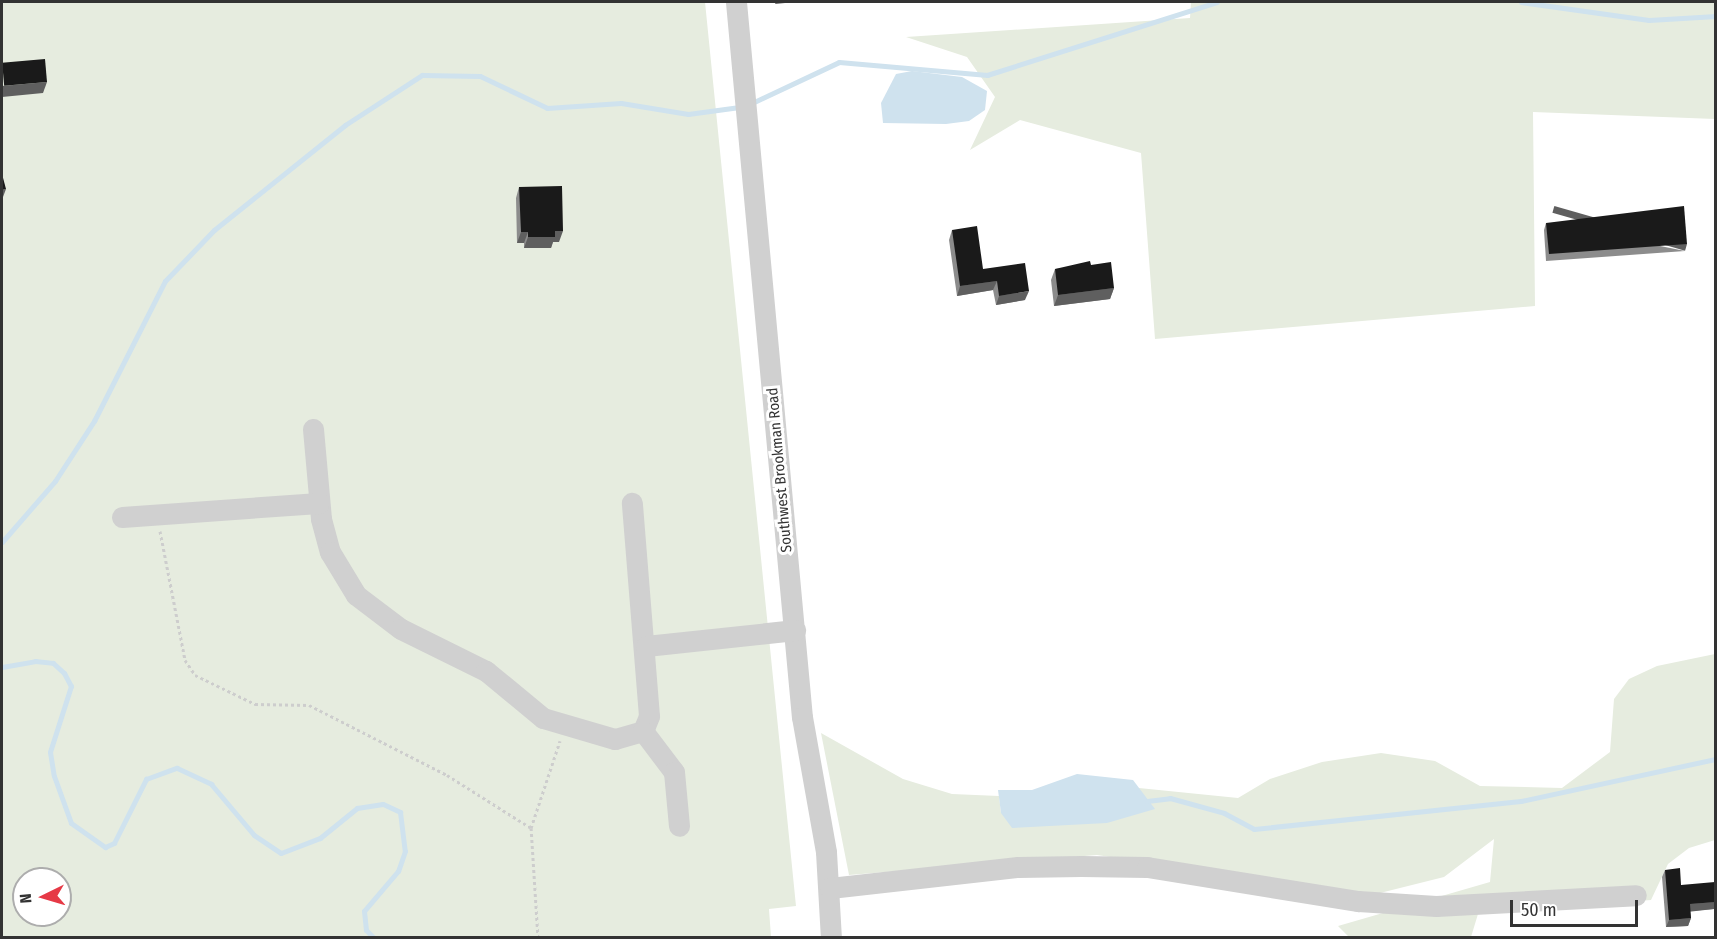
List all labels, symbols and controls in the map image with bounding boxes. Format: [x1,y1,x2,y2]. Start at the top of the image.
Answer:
street label: Southwest Brookman Road [764,387,796,553]
north arrow [12,867,72,927]
scale bar [1513,888,1640,926]
text: N [16,893,35,904]
text: 50 m [1521,899,1557,921]

